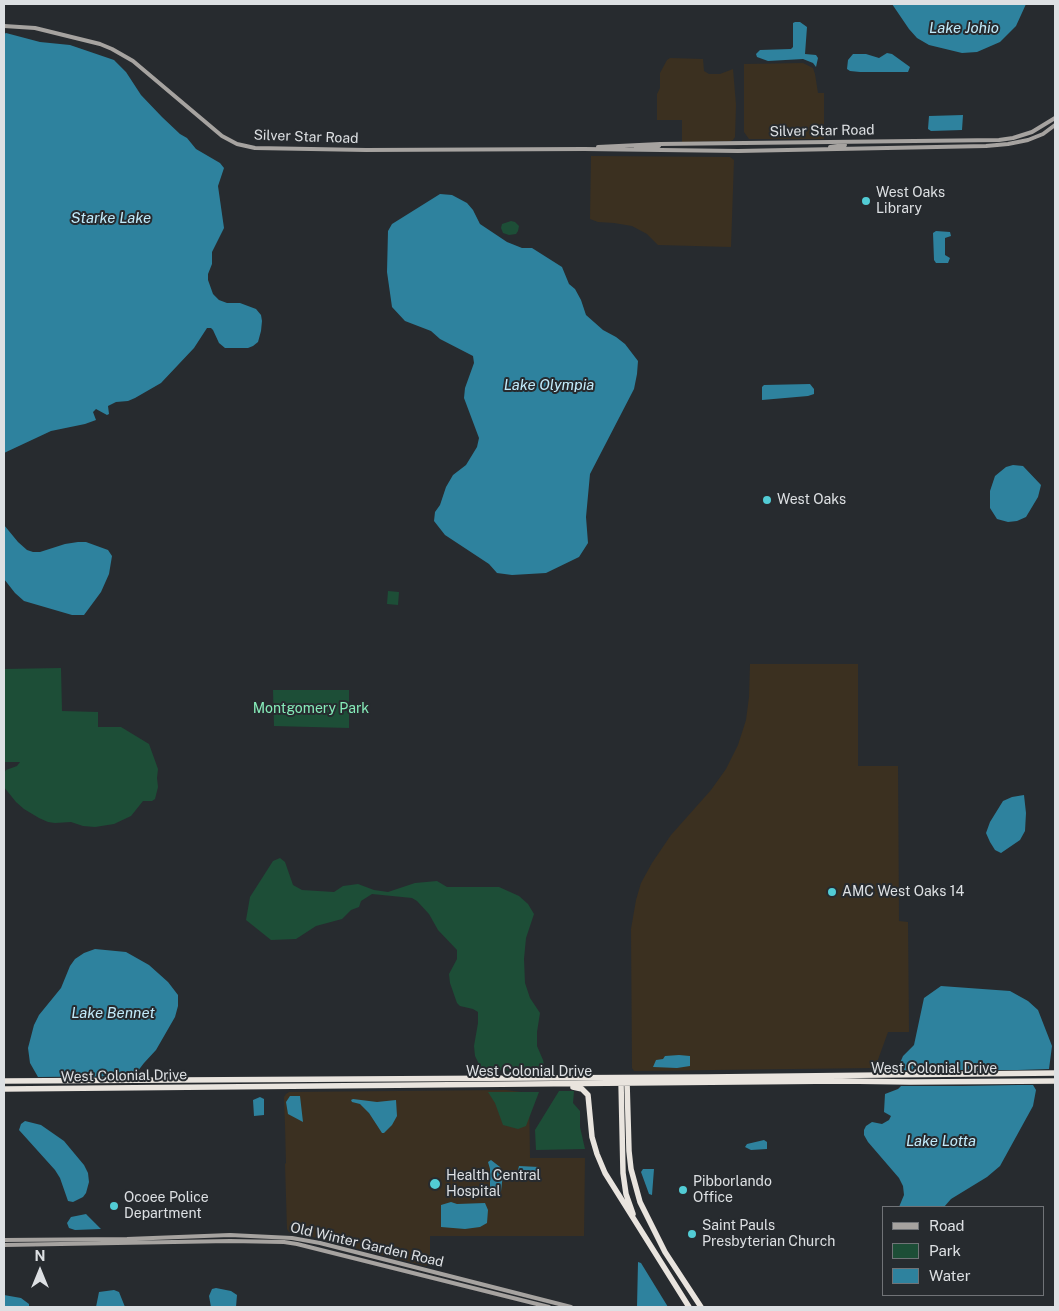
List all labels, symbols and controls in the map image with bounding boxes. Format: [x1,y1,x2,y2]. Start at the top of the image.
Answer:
water label: Lake Johio [929,19,999,37]
street label: Silver Star Road [769,122,875,140]
street label: Silver Star Road [253,127,359,147]
place label: West Oaks Library [876,185,945,218]
marker: West Oaks Library [860,195,872,207]
water label: Starke Lake [71,209,151,227]
water label: Lake Olympia [504,376,594,394]
place label: West Oaks [777,492,846,508]
marker: West Oaks [761,494,773,506]
park label: Montgomery Park [253,701,369,717]
place label: AMC West Oaks 14 [842,884,964,900]
marker: AMC West Oaks 14 [826,886,838,898]
water label: Lake Bennet [71,1004,155,1022]
street label: West Colonial Drive [871,1061,997,1077]
street label: West Colonial Drive [466,1064,592,1080]
street label: West Colonial Drive [61,1067,187,1085]
water label: Lake Lotta [906,1132,976,1150]
place label: Health Central Hospital [446,1168,541,1200]
place label: Pibborlando Office [693,1174,772,1206]
marker: Health Central Hospital [428,1177,442,1191]
marker: Pibborlando Office [677,1184,689,1196]
place label: Ocoee Police Department [124,1190,209,1222]
marker: Ocoee Police Department [108,1200,120,1212]
legend [882,1206,1044,1296]
text: Road [929,1217,965,1234]
place label: Saint Pauls Presbyterian Church [702,1218,835,1250]
street label: Old Winter Garden Road [289,1219,445,1271]
marker: Saint Pauls Presbyterian Church [686,1228,698,1240]
text: Park [929,1242,961,1259]
north arrow [15,1246,65,1296]
text: N [35,1248,45,1264]
text: Water [929,1267,971,1284]

